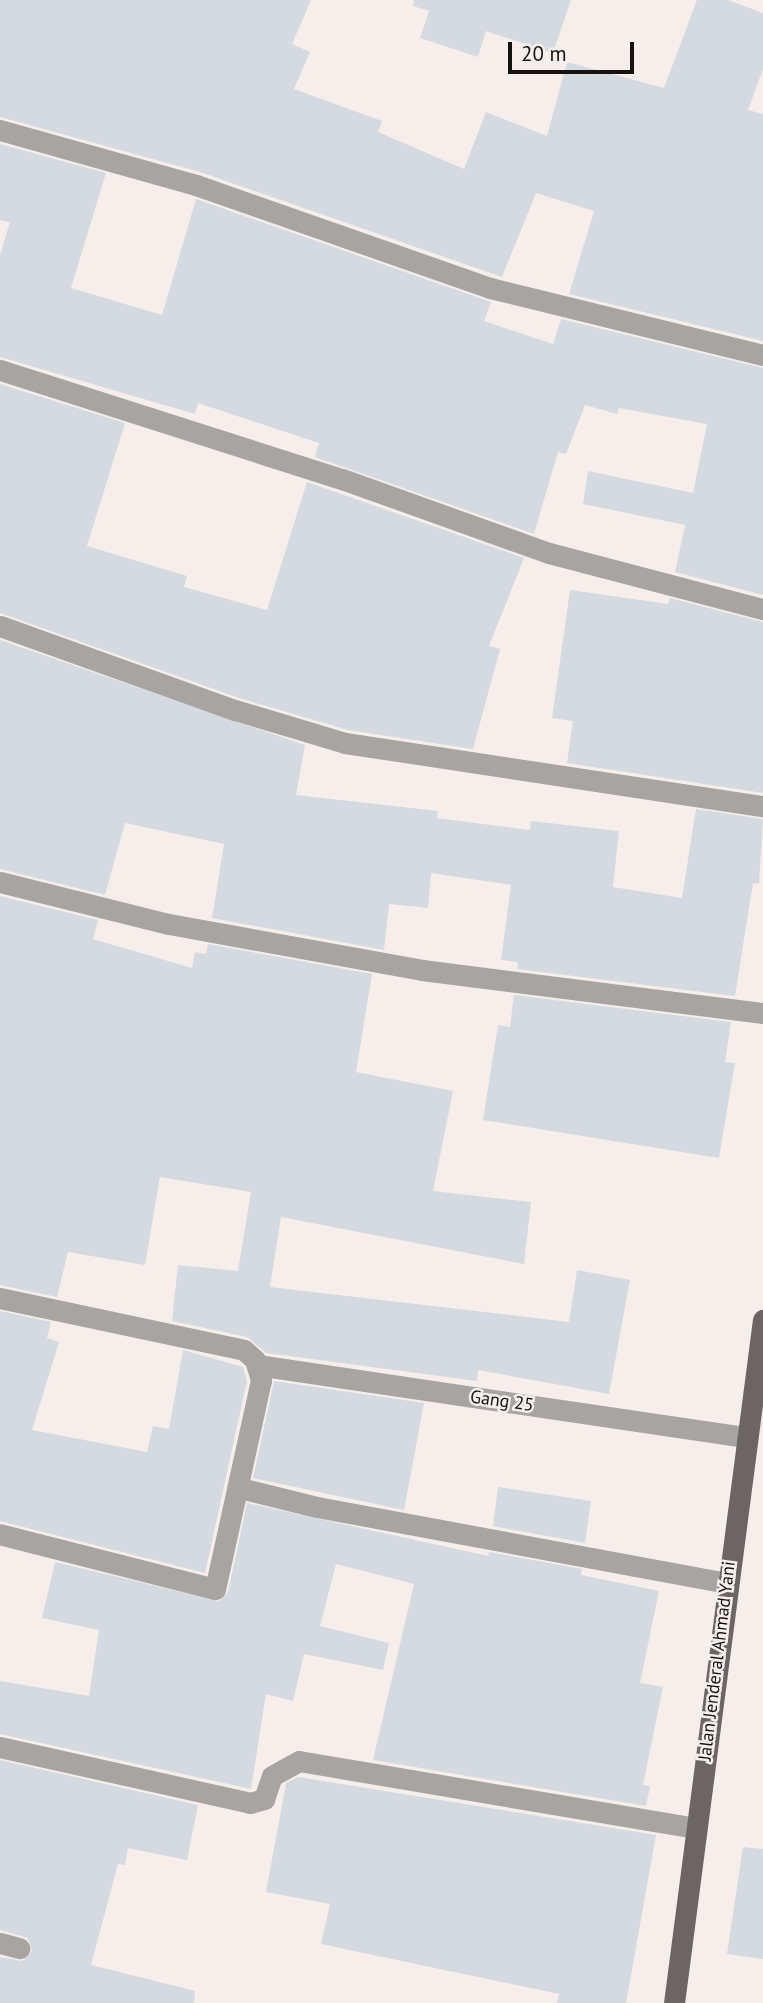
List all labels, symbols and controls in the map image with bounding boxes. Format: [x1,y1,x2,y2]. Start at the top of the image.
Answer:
scale bar [511,28,637,72]
text: 20 m [521,40,567,67]
street label: Gang 25 [469,1386,535,1416]
street label: Jalan Jenderal Ahmad Yani [694,1559,740,1763]

